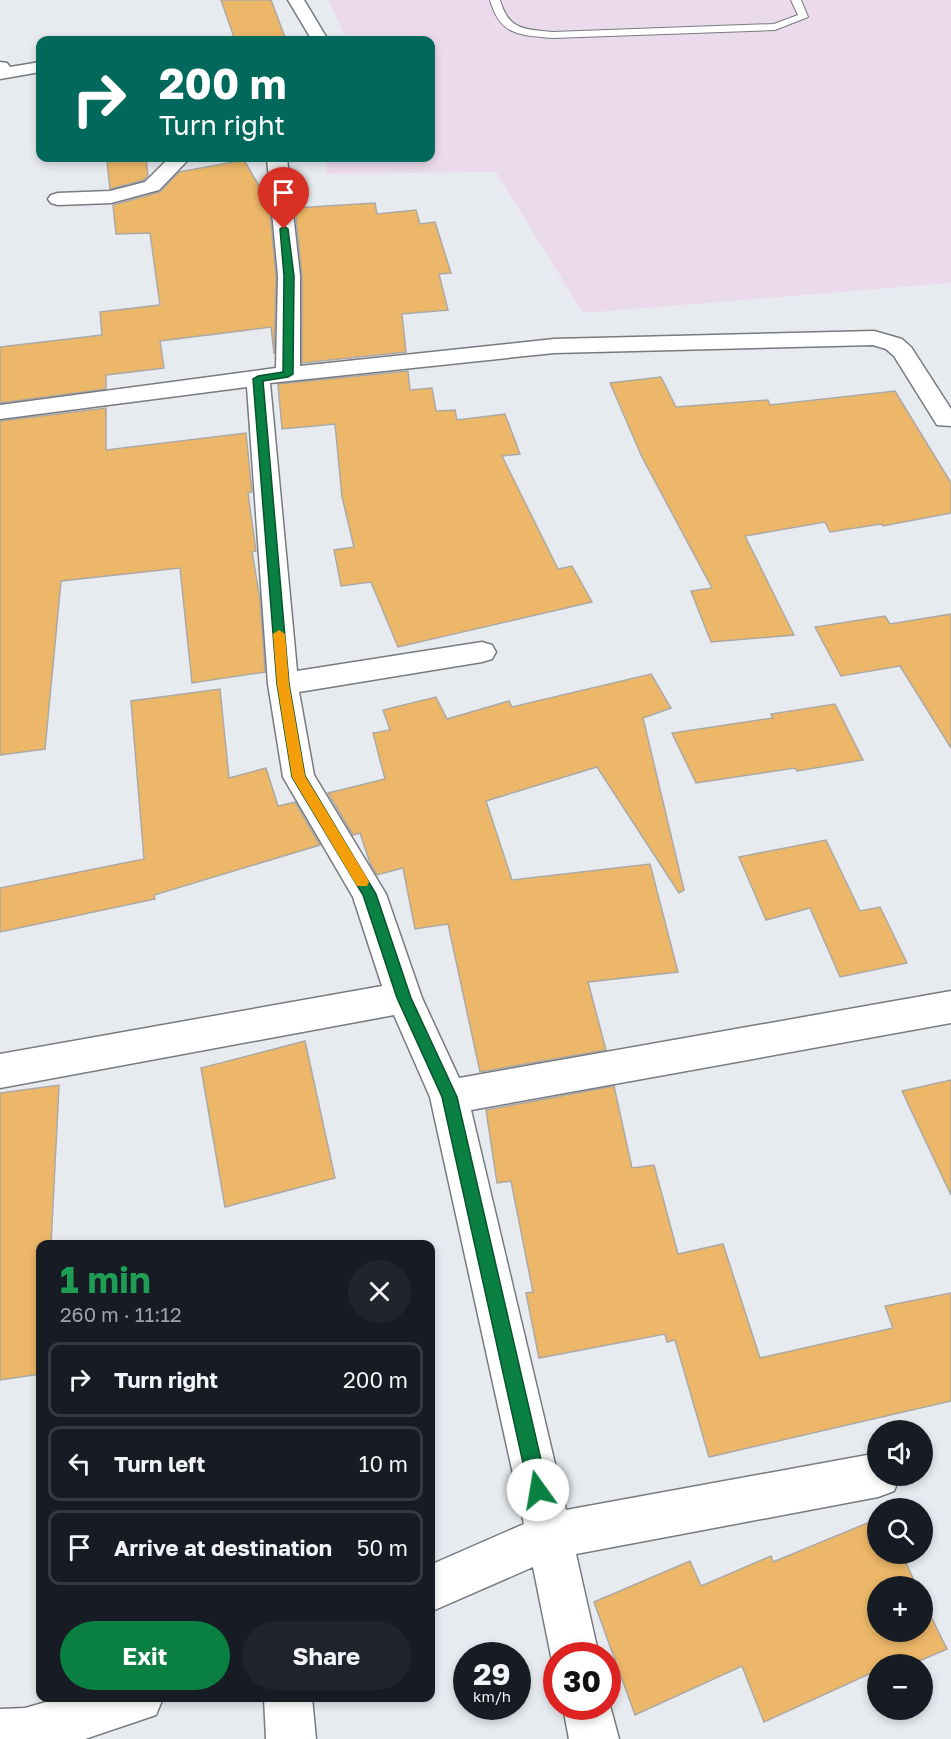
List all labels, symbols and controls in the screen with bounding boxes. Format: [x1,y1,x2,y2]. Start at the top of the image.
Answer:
text: 200 m [159,58,286,108]
icon: right [60,60,138,138]
text: Turn right [159,109,285,141]
pin [258,167,309,229]
icon: arrive [267,176,300,209]
text: 1 min [60,1258,151,1301]
button: close [348,1260,411,1323]
text: 260 m · 11:12 [60,1302,182,1326]
icon: right [63,1363,96,1396]
text: Turn right [114,1366,218,1393]
text: 200 m [343,1366,408,1393]
map controls [867,1420,933,1720]
button: sound [867,1420,933,1486]
icon: left [63,1447,96,1480]
text: Turn left [114,1450,205,1477]
text: 10 m [359,1450,408,1477]
position arrow [506,1458,570,1522]
button: search [867,1498,933,1564]
icon: arrive [63,1531,96,1564]
text: Arrive at destination [114,1534,332,1561]
text: 50 m [357,1534,408,1561]
button: + [867,1576,933,1642]
button: Exit [60,1621,230,1690]
button: Share [242,1621,411,1690]
speed limit sign: 30 [543,1642,621,1720]
button: − [867,1654,933,1720]
text: 29 [473,1656,511,1692]
text: km/h [473,1687,511,1705]

